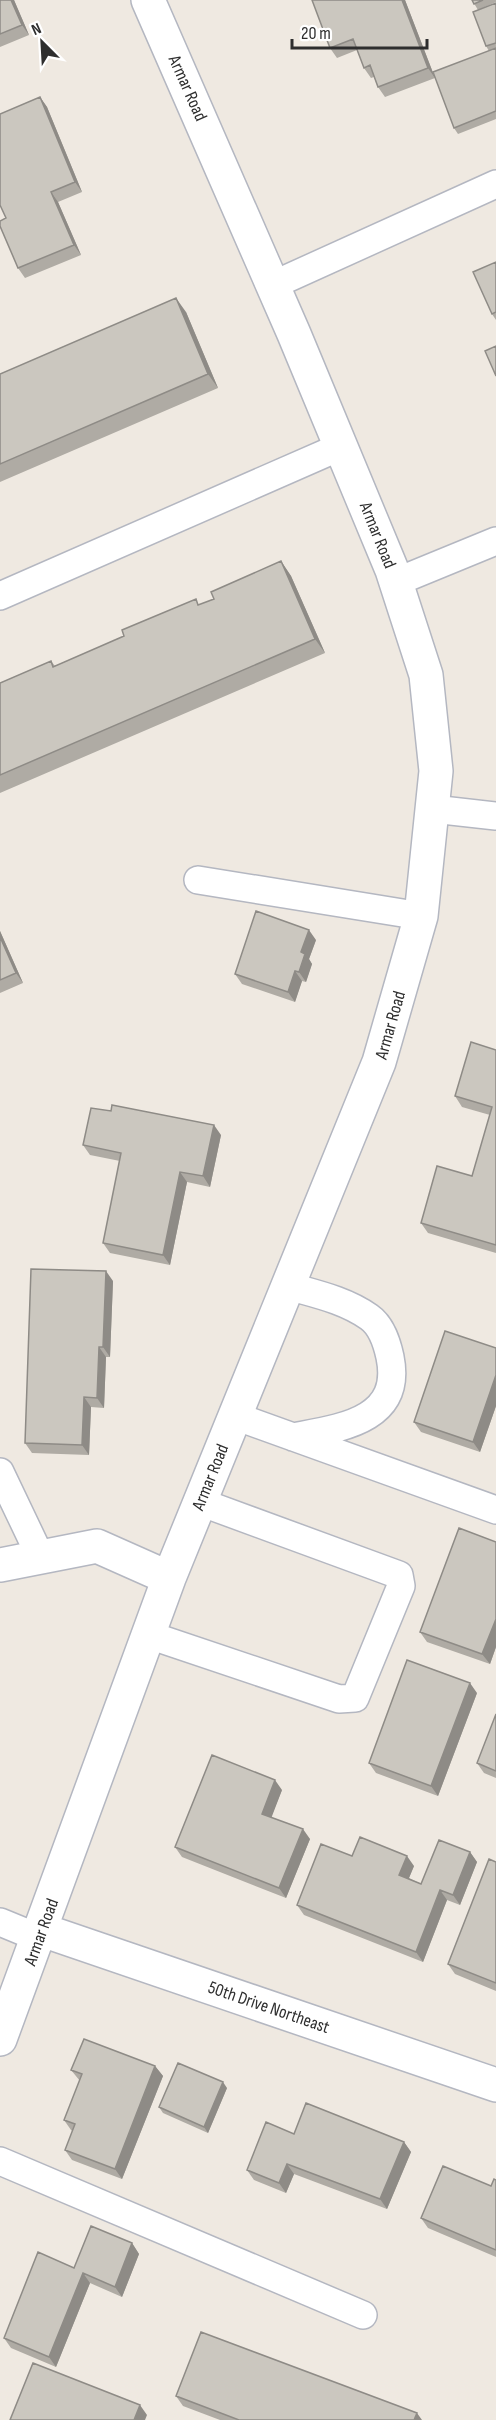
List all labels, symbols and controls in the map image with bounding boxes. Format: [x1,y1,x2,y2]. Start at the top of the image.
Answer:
north arrow [12,12,72,72]
scale bar [292,12,427,50]
text: N [29,19,44,40]
text: 20 m [301,23,331,44]
street label: Armar Road [163,51,211,124]
street label: Armar Road [354,498,400,571]
street label: Armar Road [371,989,410,1063]
street label: Armar Road [187,1441,233,1514]
street label: Armar Road [19,1896,63,1969]
street label: 50th Drive Northeast [205,1977,333,2038]

